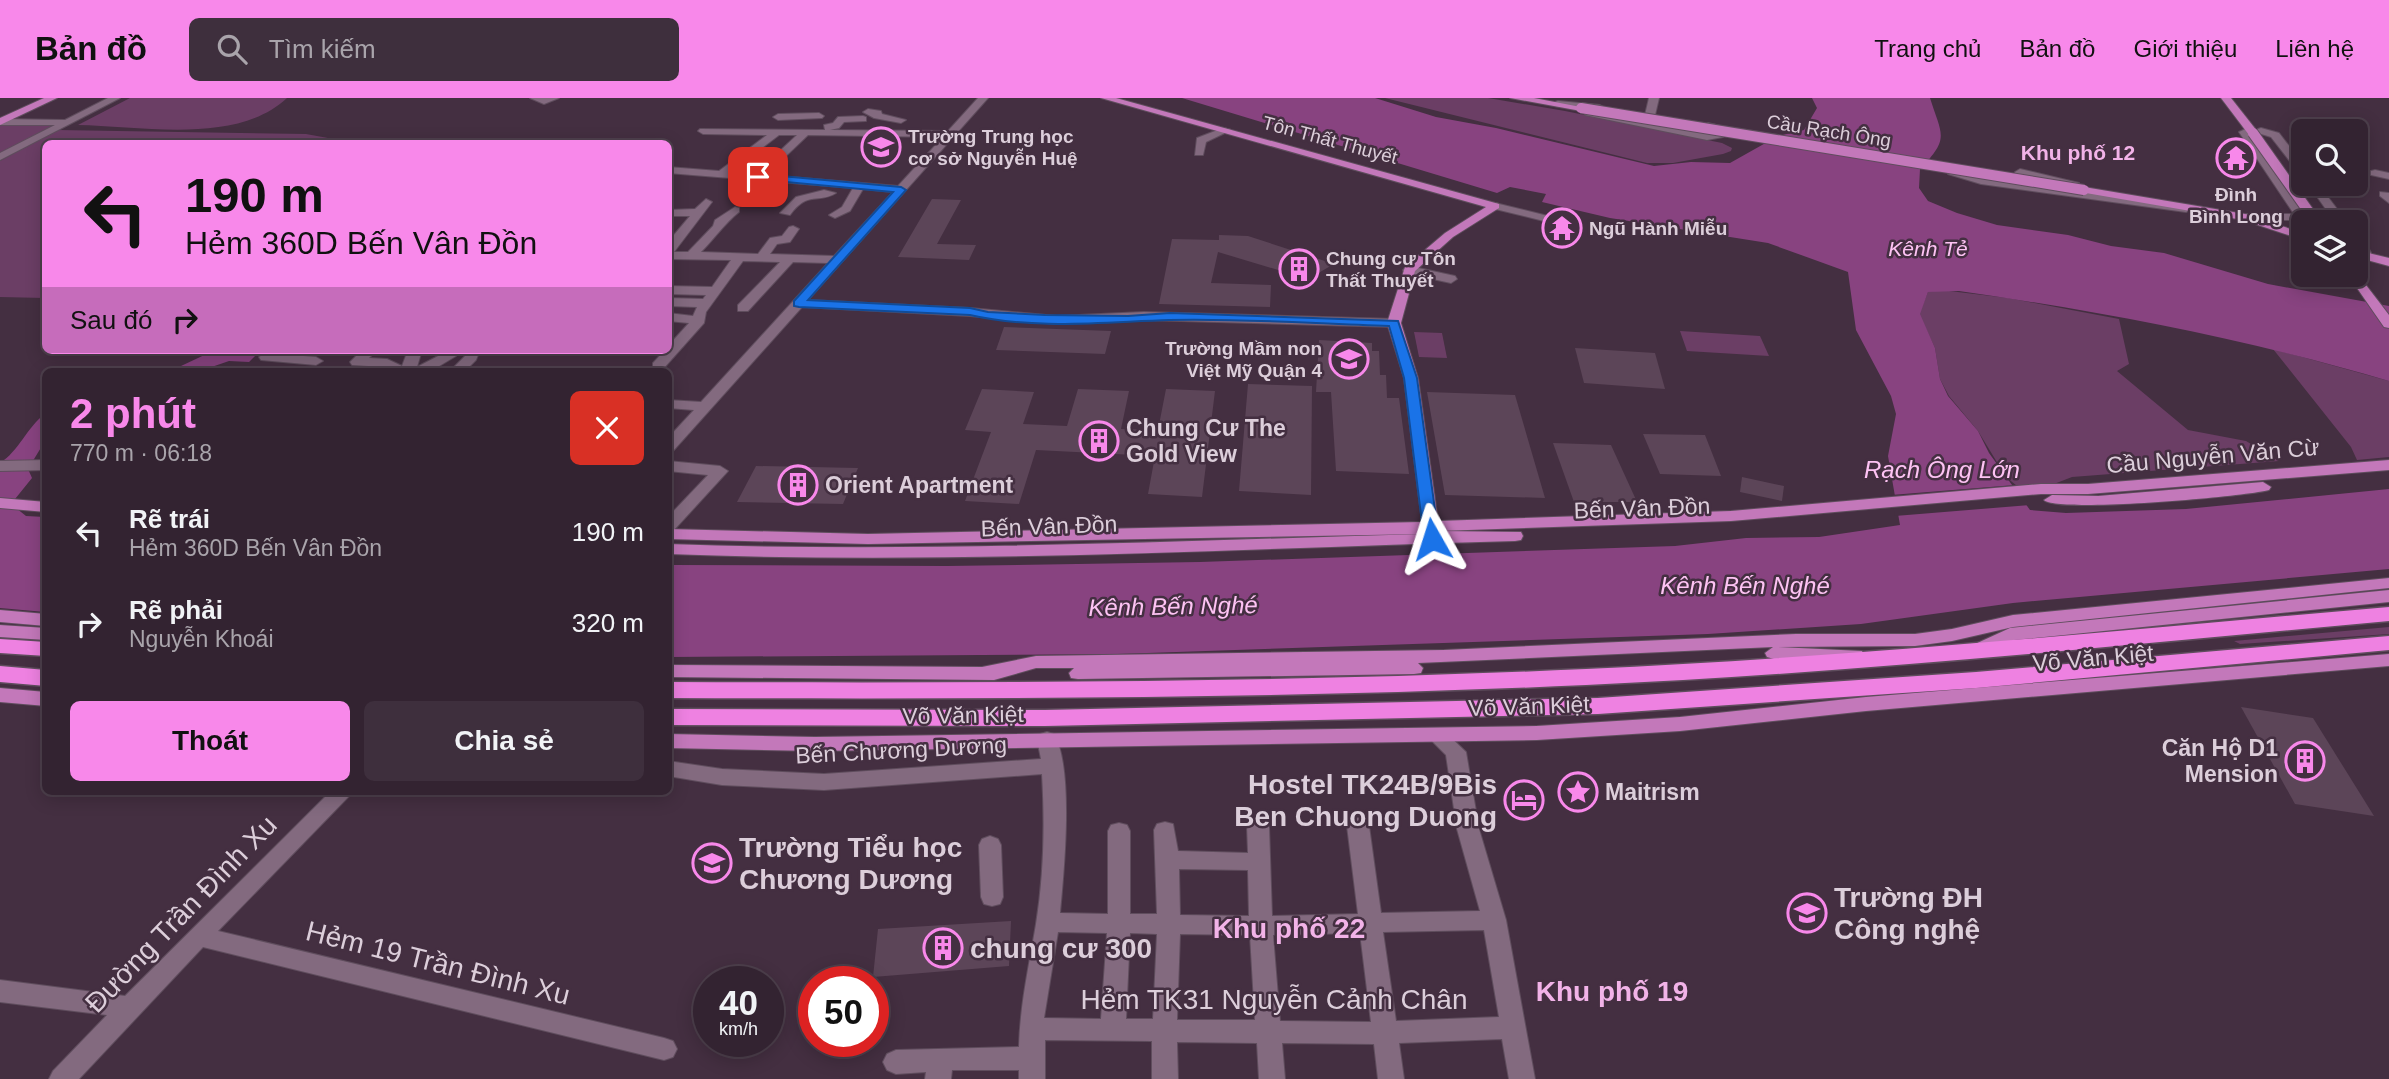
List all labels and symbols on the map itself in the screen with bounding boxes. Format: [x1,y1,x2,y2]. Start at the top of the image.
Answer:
street label: Cầu Rạch Ông [1765,111,1893,151]
street label: Tôn Thất Thuyết [1260,112,1400,168]
school or university icon: Trường Trung học cơ sở Nguyễn Huệ [860,126,902,168]
place label: Trường Trung học cơ sở Nguyễn Huệ [908,126,1078,169]
temple icon: Đình Bình Long [2215,137,2257,179]
district label: Khu phố 12 [2021,141,2135,164]
pin [728,147,788,207]
place label: Đình Bình Long [2189,184,2283,227]
temple icon: Ngũ Hành Miễu [1541,207,1583,249]
place label: Ngũ Hành Miễu [1589,218,1727,239]
water label: Kênh Tẻ [1888,237,1968,260]
building icon: Chung cư Tôn Thất Thuyết [1278,248,1320,290]
place label: Chung cư Tôn Thất Thuyết [1326,248,1456,291]
place label: Trường Mầm non Việt Mỹ Quận 4 [1165,338,1322,381]
school or university icon: Trường Mầm non Việt Mỹ Quận 4 [1328,338,1370,380]
place label: Chung Cư The Gold View [1126,415,1286,467]
building icon: Chung Cư The Gold View [1078,420,1120,462]
street label: Cầu Nguyễn Văn Cừ [2105,434,2321,478]
water label: Rạch Ông Lớn [1864,456,2020,483]
building icon: Orient Apartment [777,464,819,506]
place label: Orient Apartment [825,472,1014,498]
street label: Bến Vân Đồn [1573,493,1711,523]
position arrow [1395,502,1469,576]
street label: Bến Vân Đồn [980,511,1118,541]
water label: Kênh Bến Nghé [1660,572,1830,599]
water label: Kênh Bến Nghé [1088,591,1258,621]
street label: Võ Văn Kiệt [2031,640,2155,676]
street label: Võ Văn Kiệt [1468,691,1591,721]
street label: Võ Văn Kiệt [902,701,1025,729]
street label: Bến Chương Dương [795,731,1007,769]
place label: Căn Hộ D1 Mension [2162,735,2278,787]
building icon: Căn Hộ D1 Mension [2284,740,2326,782]
place label: Hostel TK24B/9Bis Ben Chuong Duong [1234,769,1497,832]
place icon: Maitrism [1557,771,1599,813]
hotel icon: Hostel TK24B/9Bis Ben Chuong Duong [1503,779,1545,821]
place label: Maitrism [1605,779,1700,805]
street label: Đường Trần Ðình Xu [79,809,283,1019]
place label: Trường Tiểu học Chương Dương [739,832,962,895]
school or university icon: Trường Tiểu học Chương Dương [691,842,733,884]
place label: Trường ĐH Công nghệ [1834,882,1983,945]
school or university icon: Trường ĐH Công nghệ [1786,892,1828,934]
district label: Khu phố 22 [1213,913,1365,944]
street label: Hẻm 19 Trần Ðình Xu [303,915,573,1011]
building icon: chung cư 300 [922,927,964,969]
place label: chung cư 300 [970,933,1152,964]
speed limit sign: 50 [798,966,889,1057]
district label: Khu phố 19 [1536,976,1688,1007]
street label: Hẻm TK31 Nguyễn Cảnh Chân [1080,984,1468,1015]

